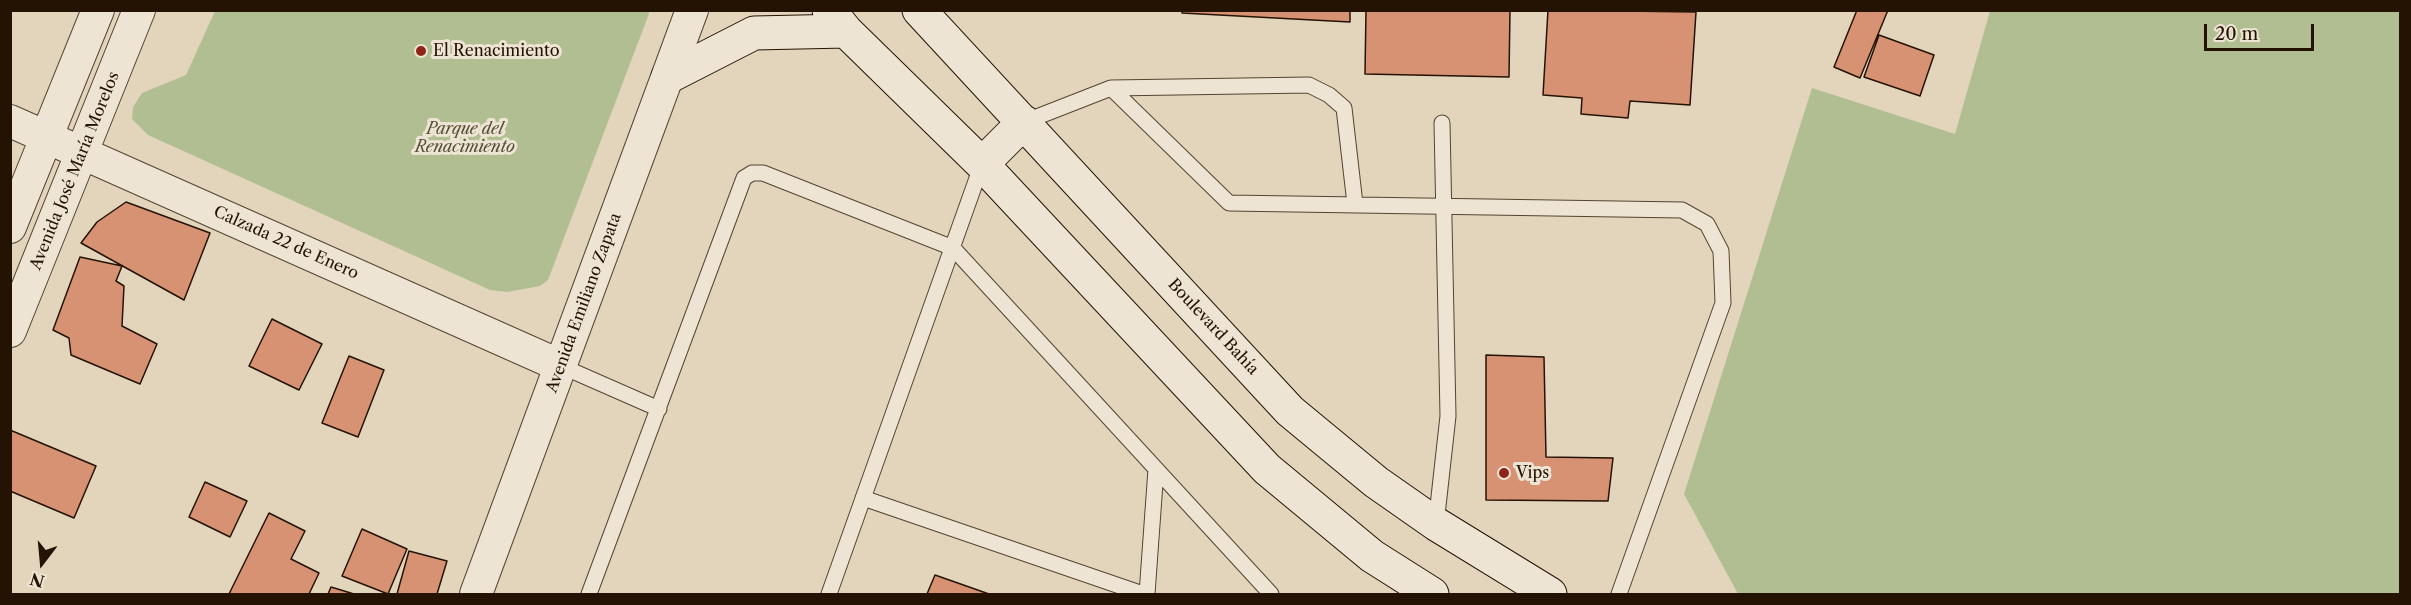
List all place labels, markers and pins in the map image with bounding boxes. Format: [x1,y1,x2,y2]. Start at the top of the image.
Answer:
place label: El Renacimiento [433,41,560,61]
marker: El Renacimiento [414,44,428,58]
place label: Vips [1516,463,1549,483]
marker: Vips [1497,466,1511,480]

